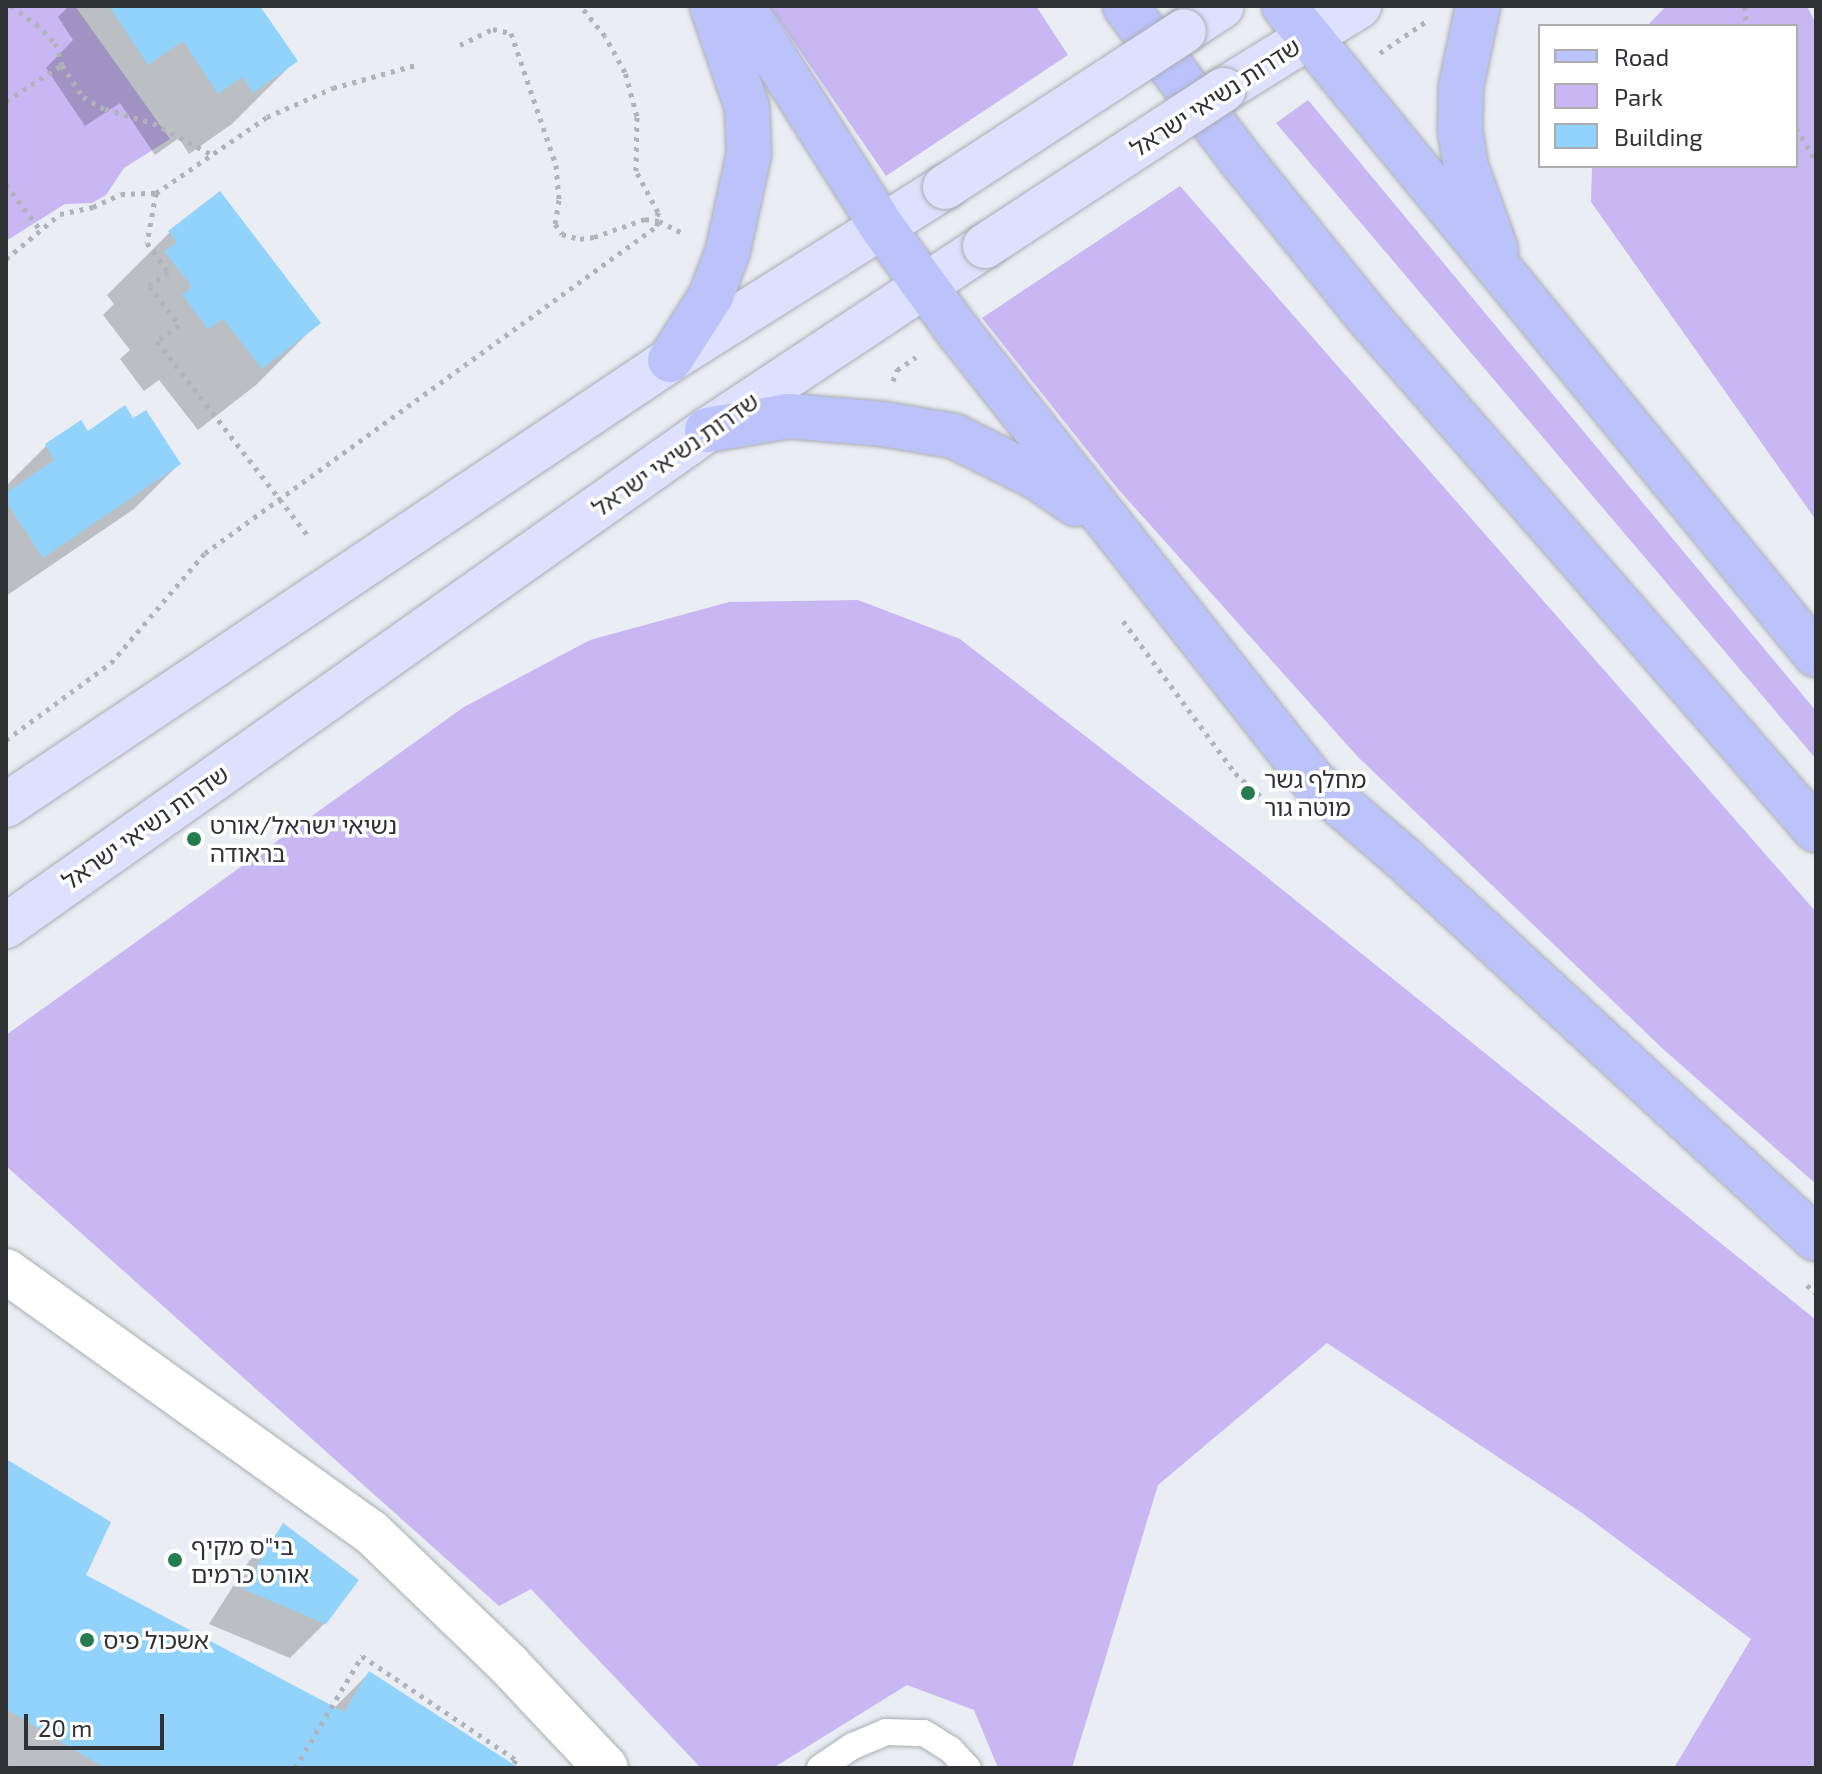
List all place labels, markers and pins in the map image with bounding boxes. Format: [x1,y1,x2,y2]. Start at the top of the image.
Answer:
place label: מחלף גשר מוטה גור [1264,765,1366,821]
marker: מחלף גשר מוטה גור [1239,784,1257,802]
place label: נשיאי ישראל/אורט בראודה [210,811,397,867]
marker: נשיאי ישראל/אורט בראודה [185,830,203,848]
place label: בי"ס מקיף אורט כרמים [191,1532,309,1588]
marker: בי"ס מקיף אורט כרמים [166,1551,184,1569]
place label: אשכול פיס [103,1626,209,1654]
marker: אשכול פיס [78,1631,96,1649]

